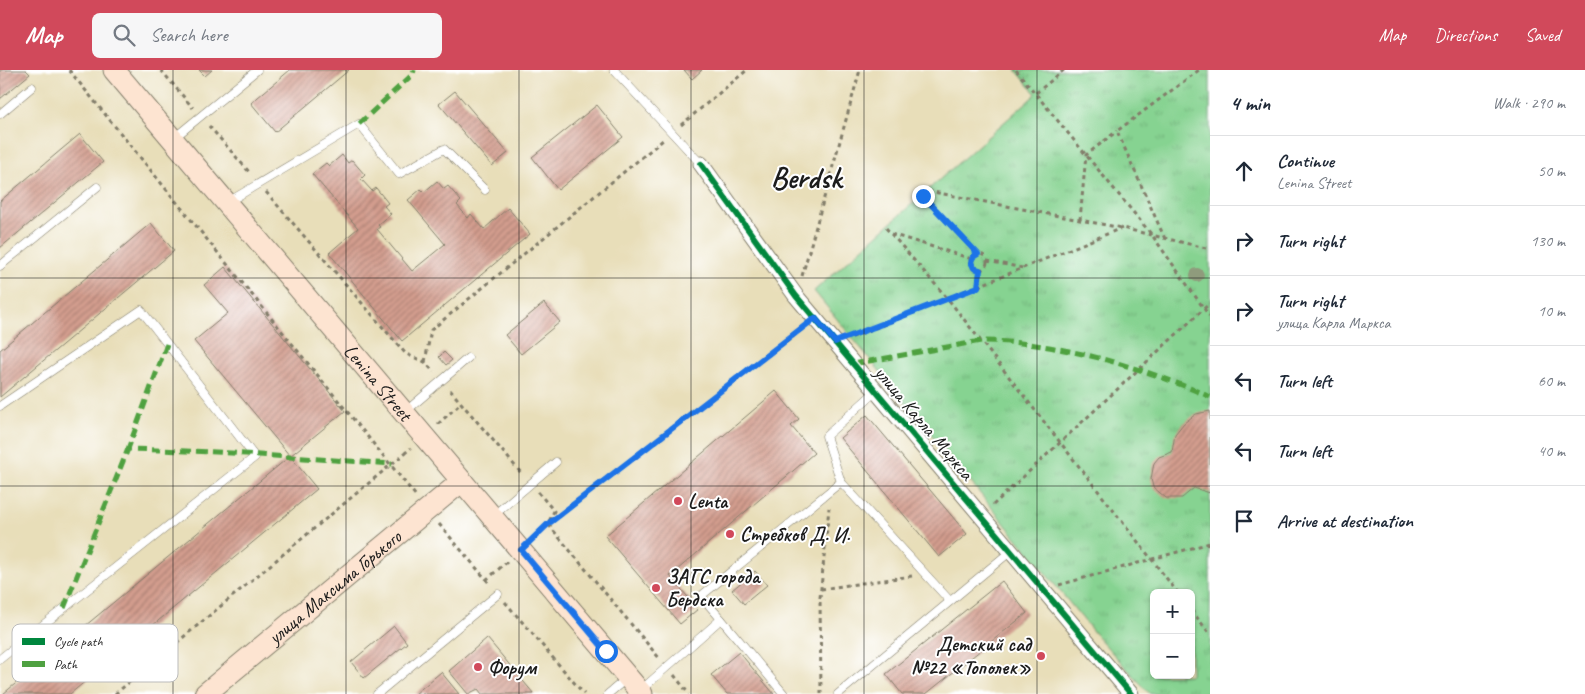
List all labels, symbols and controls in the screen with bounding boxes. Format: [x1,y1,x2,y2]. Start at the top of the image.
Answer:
search box [92,13,442,58]
text: Map [25,20,62,50]
icon: search [110,21,138,49]
text: Search here [150,23,228,47]
text: Map [1379,24,1406,46]
text: Directions [1434,24,1497,46]
text: Saved [1525,24,1560,46]
text: 4 min [1230,90,1270,116]
text: Walk · 290 m [1493,93,1565,113]
text: Continue [1277,149,1334,173]
icon: ahead [1230,157,1258,185]
district label: Berdsk [771,159,844,197]
text: 50 m [1538,161,1565,181]
text: Lenina Street [1277,173,1351,193]
route end [912,185,935,208]
icon: right [1230,227,1258,255]
text: Turn right [1277,229,1344,253]
text: 130 m [1531,231,1565,251]
text: Turn right [1277,289,1344,313]
icon: right [1230,297,1258,325]
text: 10 m [1538,301,1565,321]
text: улица Карла Маркса [1277,313,1391,333]
street label: Lenina Street [339,339,419,428]
street label: улица Карла Маркса [868,360,980,486]
icon: left [1230,367,1258,395]
text: Turn left [1277,369,1332,393]
text: 60 m [1538,371,1565,391]
icon: left [1230,437,1258,465]
text: Turn left [1277,439,1332,463]
text: 40 m [1538,441,1565,461]
place label: Lenta [688,489,729,514]
marker: Lenta [672,495,684,507]
icon: arrive [1230,507,1258,535]
text: Arrive at destination [1277,509,1413,533]
place label: Стребков Д. И. [740,522,851,547]
street label: улица Максима Горького [262,524,407,650]
marker: Стребков Д. И. [724,528,736,540]
place label: ЗАГС города Бердска [666,564,762,612]
marker: ЗАГС города Бердска [650,582,662,594]
map controls [1150,589,1195,679]
button: + [1150,589,1195,634]
legend [12,624,178,682]
place label: Детский сад №22 «Тополек» [911,632,1033,680]
text: Cycle path [54,633,103,650]
button: − [1150,634,1195,679]
route start [595,640,618,663]
marker: Детский сад №22 «Тополек» [1035,650,1047,662]
place label: Форум [488,655,538,681]
text: Path [54,656,78,673]
marker: Форум [472,661,484,673]

